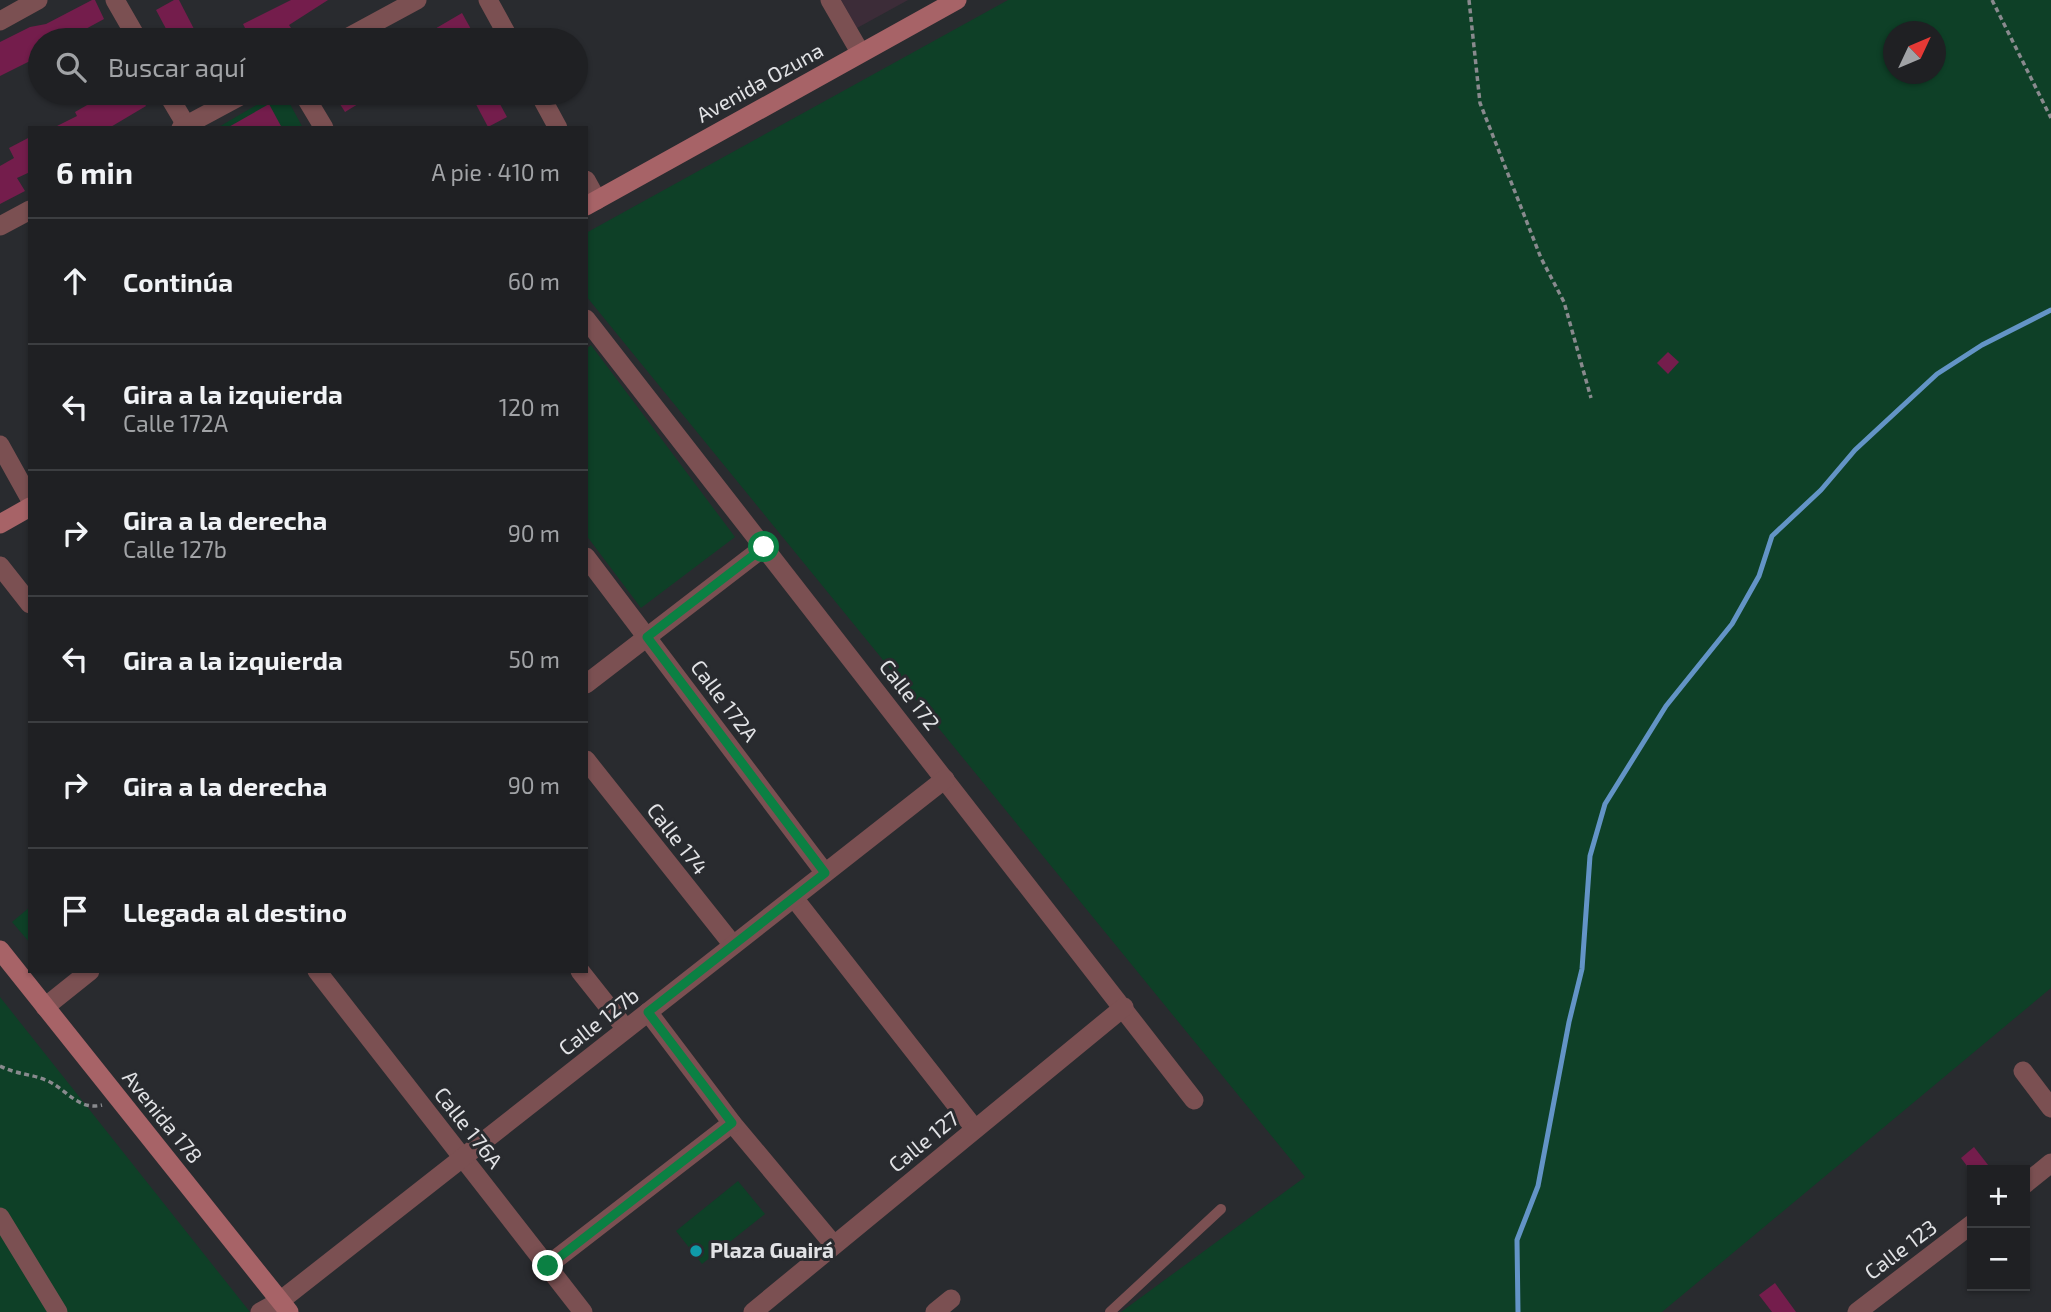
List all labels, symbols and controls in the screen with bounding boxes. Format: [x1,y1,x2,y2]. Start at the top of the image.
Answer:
north arrow [1883,21,1946,84]
search box [28,28,588,105]
street label: Avenida Ozuna [692,37,827,127]
icon: search [52,48,90,86]
text: Buscar aquí [108,51,245,82]
text: 6 min [56,154,133,190]
text: A pie · 410 m [432,158,560,186]
icon: ahead [56,262,94,300]
text: Continúa [123,266,233,297]
text: 60 m [508,267,560,295]
text: Gira a la izquierda [123,378,343,409]
icon: left [56,388,94,426]
text: 120 m [499,393,560,421]
text: Calle 172A [123,409,228,437]
text: Gira a la derecha [123,504,327,535]
icon: right [56,514,94,552]
text: 90 m [508,519,560,547]
route start [748,531,779,562]
text: Calle 127b [123,535,227,563]
icon: left [56,640,94,678]
text: Gira a la izquierda [123,644,343,675]
text: 50 m [509,645,560,673]
street label: Calle 172A [686,654,764,746]
street label: Calle 172 [875,654,946,734]
icon: right [56,766,94,804]
text: Gira a la derecha [123,770,327,801]
text: 90 m [508,771,560,799]
street label: Calle 174 [642,797,714,879]
icon: arrive [56,892,94,930]
text: Llegada al destino [123,896,347,927]
street label: Calle 127b [553,982,643,1060]
street label: Avenida 178 [118,1064,208,1168]
street label: Calle 176A [430,1082,509,1173]
street label: Calle 127 [883,1105,963,1177]
map controls [1967,1165,2030,1291]
button: + [1967,1165,2030,1228]
street label: Calle 123 [1859,1214,1941,1284]
button: − [1967,1228,2030,1291]
place label: Plaza Guairá [710,1237,834,1262]
marker: Plaza Guairá [688,1243,704,1259]
route end [532,1250,563,1281]

